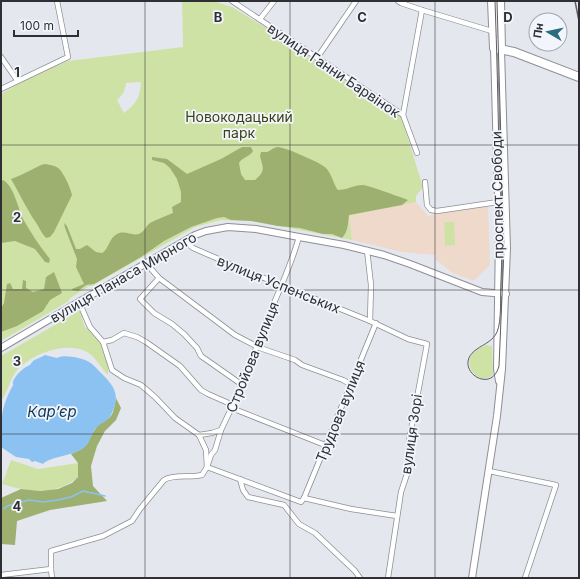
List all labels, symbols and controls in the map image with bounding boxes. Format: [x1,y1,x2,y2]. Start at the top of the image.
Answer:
text: B [214,9,223,25]
text: C [357,9,367,25]
text: D [503,9,513,25]
scale bar [14,12,78,38]
north arrow [528,12,568,52]
text: 100 m [20,18,54,33]
street label: вулиця Ганни Барвінок [264,19,404,121]
text: Пн [530,22,546,39]
text: 1 [14,64,20,80]
park label: Новокодацький парк [185,108,293,141]
street label: проспект Свободи [487,131,507,259]
text: 2 [13,209,21,225]
street label: вулиця Панаса Мирного [47,228,199,326]
street label: вулиця Успенських [215,252,343,317]
street label: Стройова вулиця [222,299,282,415]
text: 3 [13,353,21,369]
street label: Трудова вулиця [312,358,368,464]
street label: вулиця Зорі [397,393,425,475]
water label: Кар’єр [27,402,77,421]
text: 4 [13,498,22,514]

